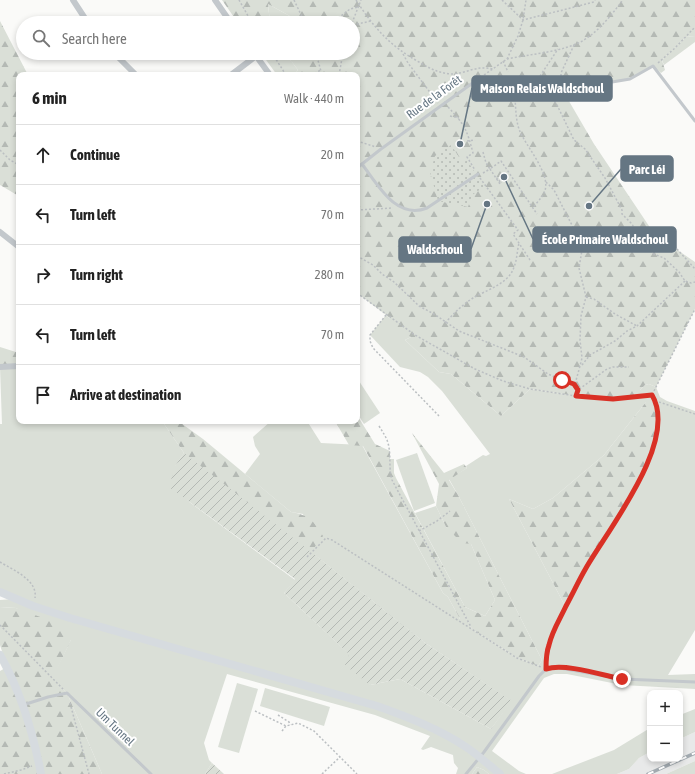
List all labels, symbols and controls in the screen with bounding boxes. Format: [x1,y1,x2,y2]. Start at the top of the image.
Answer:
search box [16,16,360,60]
icon: search [30,27,52,49]
text: Search here [62,30,127,47]
street label: Rue de la Forêt [404,72,465,122]
callout: Maison Relais Waldschoul [472,76,612,101]
text: Maison Relais Waldschoul [480,81,604,96]
text: 6 min [32,88,67,108]
text: Walk · 440 m [284,91,344,106]
icon: ahead [32,144,54,166]
text: Continue [70,146,120,163]
text: 20 m [321,147,344,162]
callout: Parc Léi [621,156,673,181]
text: Parc Léi [629,162,665,177]
icon: left [32,204,54,226]
text: Turn left [70,206,116,223]
text: 70 m [321,207,344,222]
callout: École Primaire Waldschoul [533,227,676,252]
text: École Primaire Waldschoul [542,232,669,247]
callout: Waldschoul [399,237,471,262]
text: Waldschoul [406,242,464,257]
icon: right [32,264,54,286]
text: Turn right [70,266,123,283]
text: 280 m [315,267,344,282]
icon: left [32,324,54,346]
text: Turn left [70,326,116,343]
text: 70 m [321,327,344,342]
route start [553,371,571,389]
icon: arrive [32,384,54,406]
text: Arrive at destination [70,386,181,403]
route end [613,670,631,688]
map controls [647,690,683,762]
button: + [647,690,683,726]
street label: Um Tunnel [93,705,138,749]
button: − [647,726,683,762]

